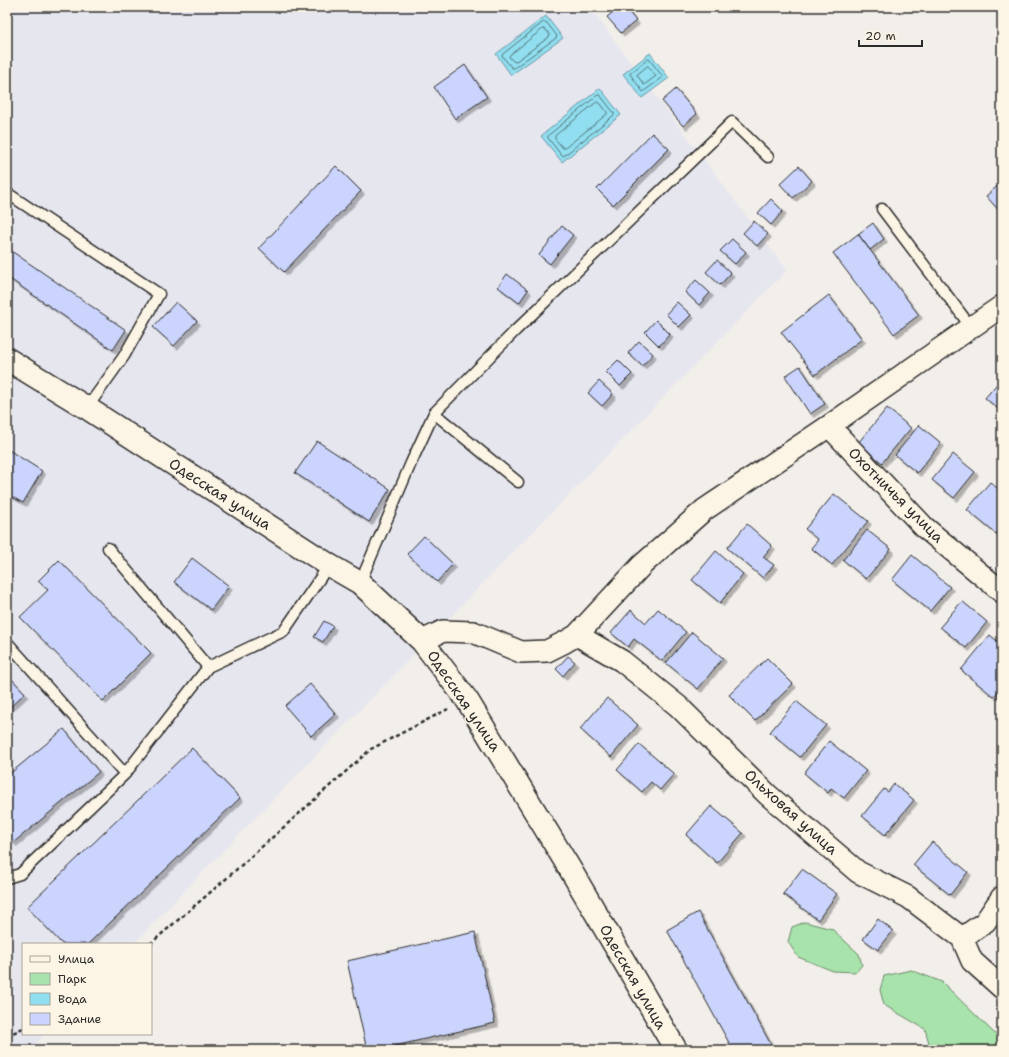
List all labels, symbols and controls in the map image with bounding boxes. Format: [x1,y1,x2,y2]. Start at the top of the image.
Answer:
scale bar [859,22,922,48]
text: 20 m [865,28,896,44]
street label: Охотничья улица [844,443,949,548]
street label: Одесская улица [165,453,276,535]
street label: Одесская улица [423,646,506,756]
street label: Ольховая улица [740,765,842,860]
street label: Одесская улица [595,921,672,1034]
legend [22,943,152,1035]
text: Улица [58,951,95,967]
text: Парк [58,971,87,987]
text: Вода [58,991,87,1007]
text: Здание [58,1011,102,1027]

